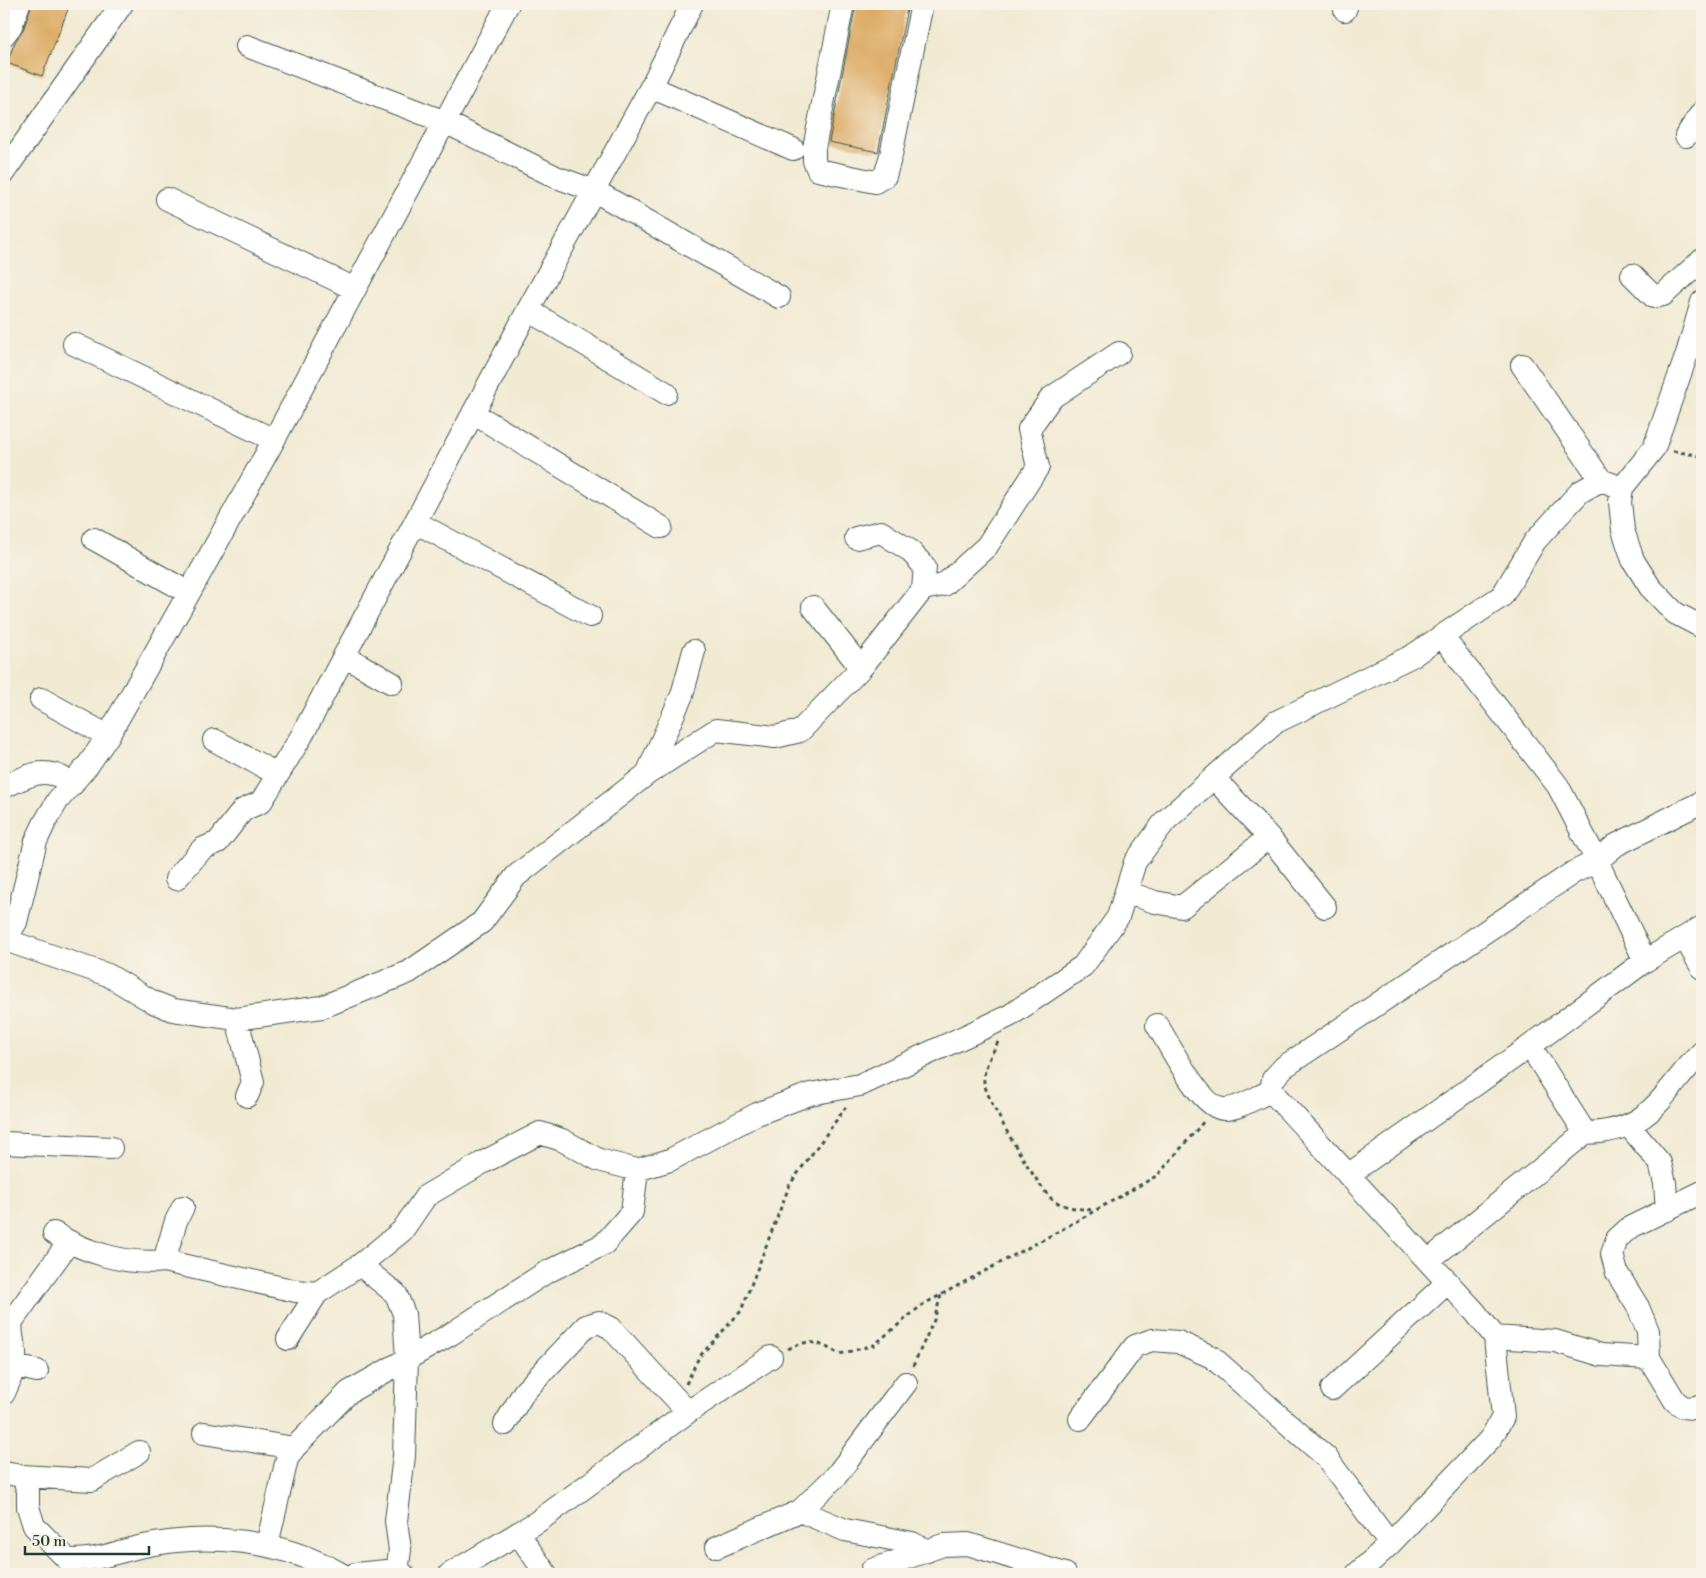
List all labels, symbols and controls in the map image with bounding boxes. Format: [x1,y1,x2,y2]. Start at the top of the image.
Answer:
scale bar [25,1523,149,1555]
text: 50 m [32,1532,66,1551]

